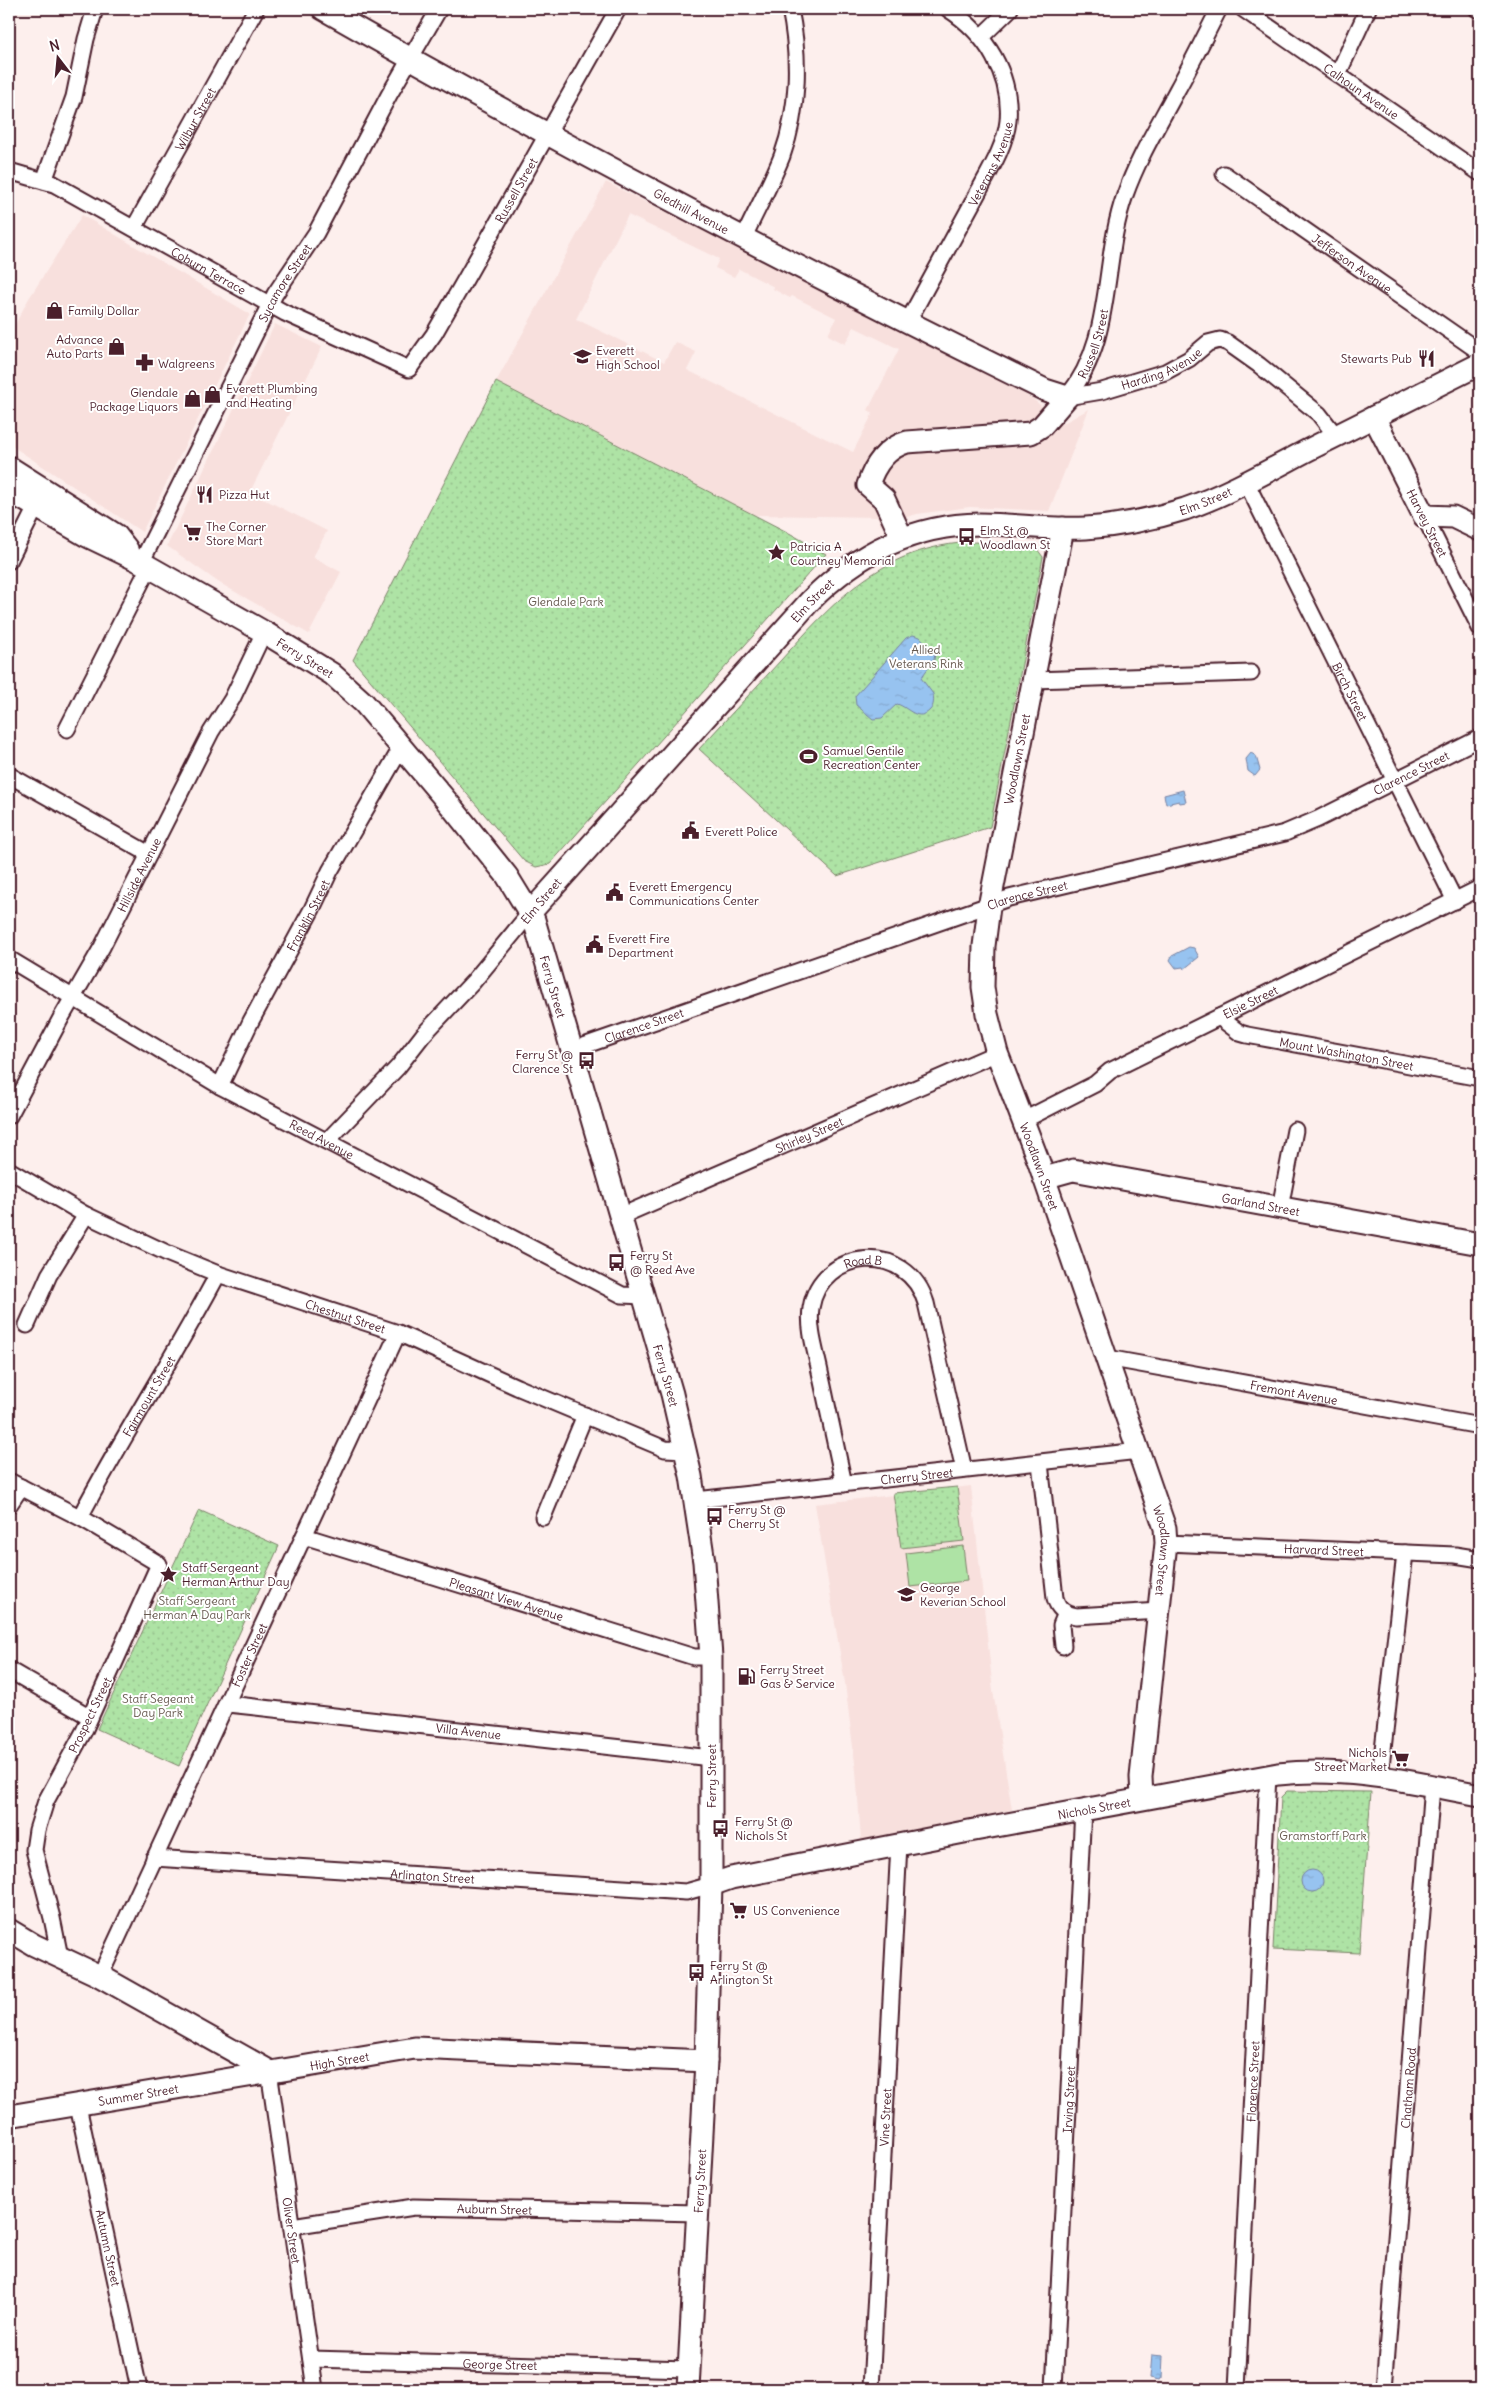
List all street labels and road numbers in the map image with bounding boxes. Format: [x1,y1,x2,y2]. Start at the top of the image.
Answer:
street label: Calhoun Avenue [1321,60,1402,122]
street label: Wilbur Street [171,85,218,153]
street label: Veterans Avenue [965,121,1015,208]
street label: Russell Street [491,155,540,225]
street label: Gledhill Avenue [651,185,732,237]
street label: Jefferson Avenue [1309,230,1395,296]
street label: Sycamore Street [255,241,314,324]
street label: Coburn Terrace [169,243,249,297]
street label: Russell Street [1074,308,1111,381]
street label: Harding Avenue [1119,344,1204,392]
street label: Elm Street [1177,483,1234,518]
street label: Harvey Street [1403,486,1451,560]
street label: Elm Street [787,575,836,625]
street label: Ferry Street [274,634,336,681]
street label: Birch Street [1330,660,1371,723]
street label: Woodlawn Street [1001,712,1033,806]
street label: Clarence Street [1371,747,1451,798]
street label: Hillside Avenue [114,835,164,914]
street label: Elm Street [518,875,564,927]
street label: Franklin Street [283,877,332,954]
street label: Clarence Street [985,877,1069,913]
street label: Ferry Street [537,954,570,1019]
street label: Elsie Street [1220,982,1280,1022]
street label: Clarence Street [602,1004,685,1046]
street label: Mount Washington Street [1278,1034,1415,1073]
street label: Shirley Street [773,1113,845,1156]
street label: Reed Avenue [287,1116,357,1162]
street label: Woodlawn Street [1017,1120,1062,1212]
street label: Garland Street [1221,1190,1301,1219]
street label: Road B [841,1252,884,1271]
street label: Chestnut Street [303,1296,388,1336]
street label: Ferry Street [650,1342,682,1408]
street label: Fairmount Street [119,1353,178,1439]
street label: Fremont Avenue [1249,1377,1339,1407]
street label: Cherry Street [880,1464,954,1487]
street label: Woodlawn Street [1150,1503,1174,1596]
street label: Harvard Street [1284,1540,1364,1559]
street label: Pleasant View Avenue [448,1574,565,1624]
street label: Foster Street [228,1621,270,1689]
street label: Prospect Street [65,1675,115,1755]
street label: Villa Avenue [435,1720,502,1742]
street label: Ferry Street [704,1744,719,1808]
street label: Nichols Street [1056,1794,1132,1822]
street label: Arlington Street [390,1866,475,1886]
street label: Florence Street [1243,2040,1262,2122]
street label: Chatham Road [1397,2047,1419,2129]
street label: High Street [309,2048,370,2073]
street label: Irving Street [1059,2065,1078,2133]
street label: Summer Street [97,2080,179,2108]
street label: Vine Street [876,2088,894,2147]
street label: Ferry Street [691,2149,709,2213]
street label: Oliver Street [280,2196,304,2264]
street label: Auburn Street [457,2200,532,2217]
street label: Autumn Street [93,2208,124,2288]
street label: George Street [462,2356,537,2372]

